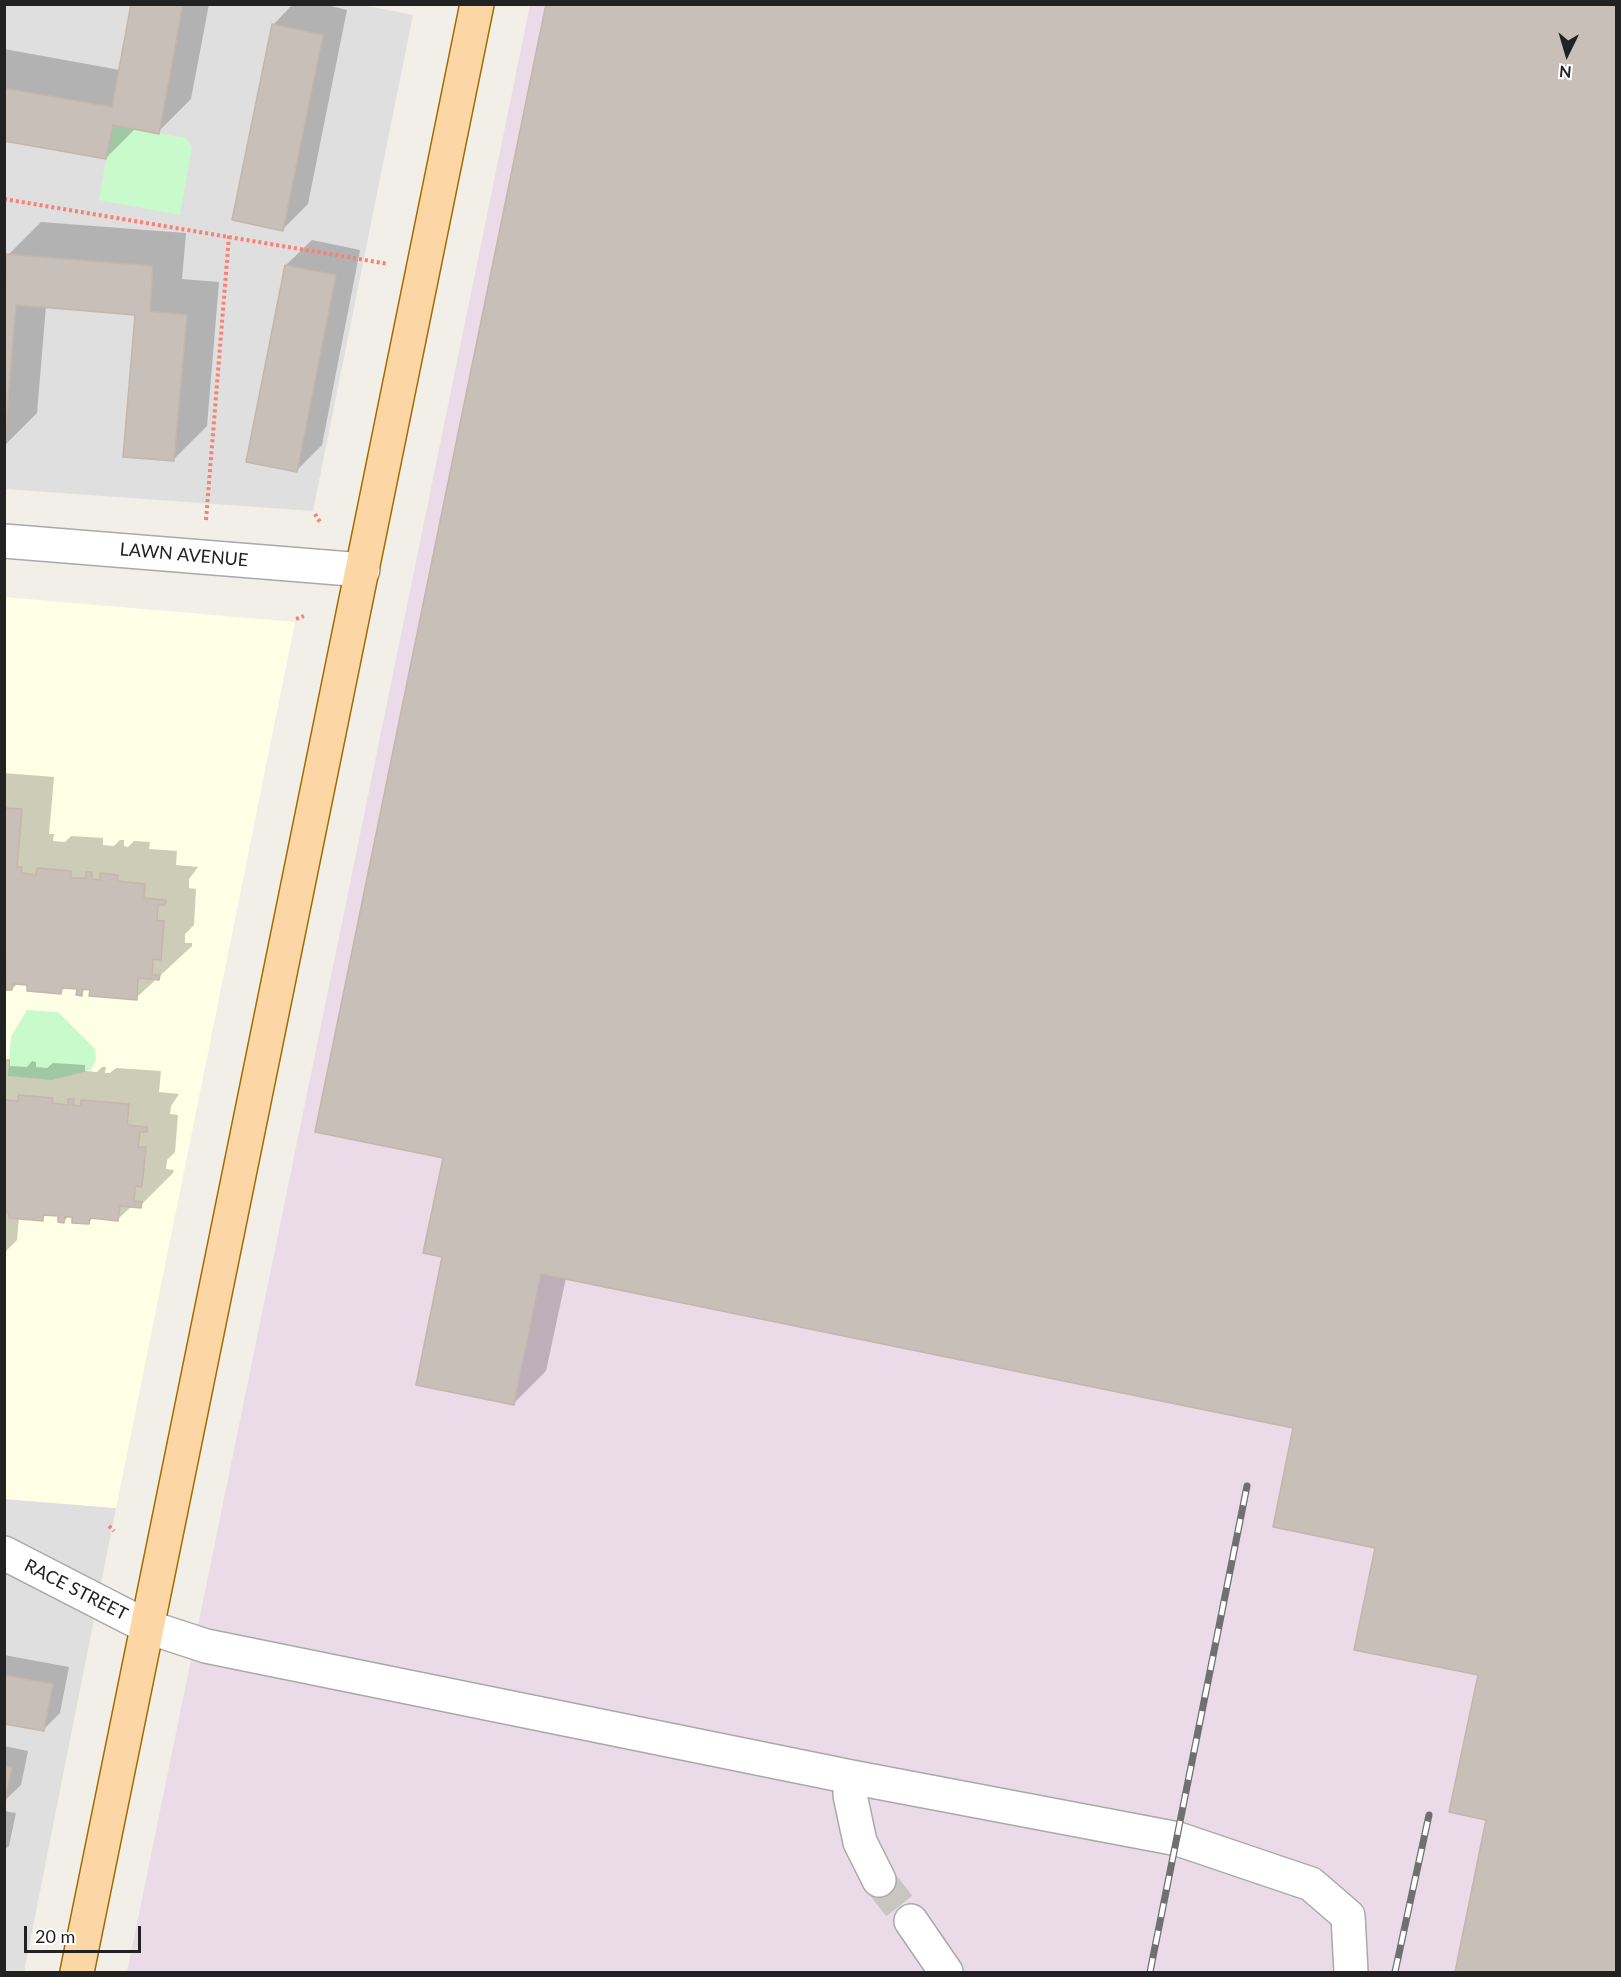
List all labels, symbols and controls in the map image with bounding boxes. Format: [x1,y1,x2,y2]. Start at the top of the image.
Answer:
north arrow [1537,24,1597,84]
text: N [1558,62,1572,82]
street label: LAWN AVENUE [119,539,249,571]
street label: RACE STREET [21,1555,131,1625]
scale bar [27,1914,144,1952]
text: 20 m [35,1925,75,1947]

